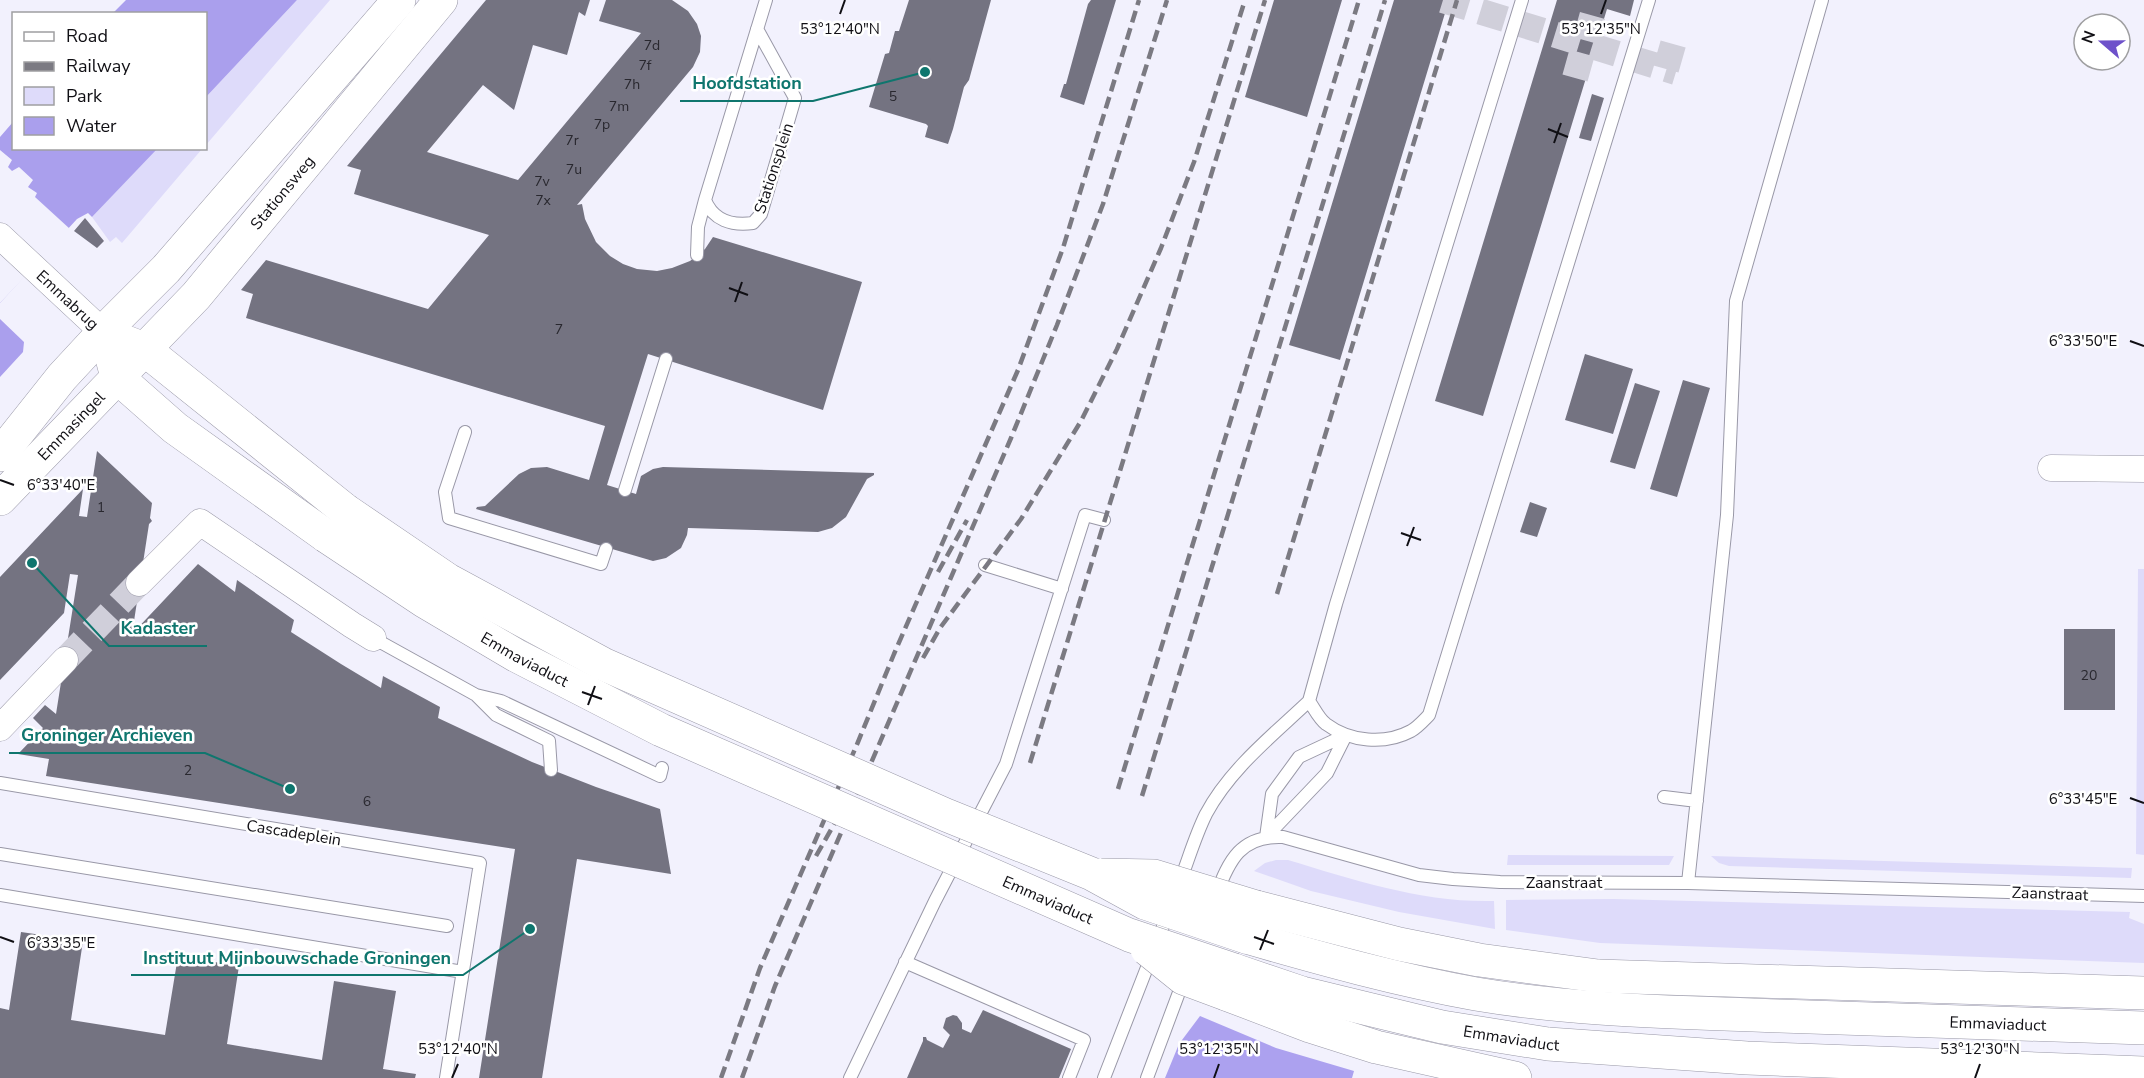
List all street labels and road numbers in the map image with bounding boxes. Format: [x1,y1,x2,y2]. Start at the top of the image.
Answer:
street label: Stationsplein [749,120,799,216]
street label: Stationsweg [246,151,320,234]
street label: Emmabrug [31,265,104,335]
street label: Emmasingel [33,387,110,466]
street label: Emmaviaduct [476,627,572,693]
street label: Cascadeplein [245,815,343,851]
street label: Emmaviaduct [999,871,1097,930]
street label: Zaanstraat [1526,872,1603,894]
street label: Zaanstraat [2011,882,2089,906]
street label: Emmaviaduct [1949,1012,2047,1037]
street label: Emmaviaduct [1462,1021,1560,1057]

